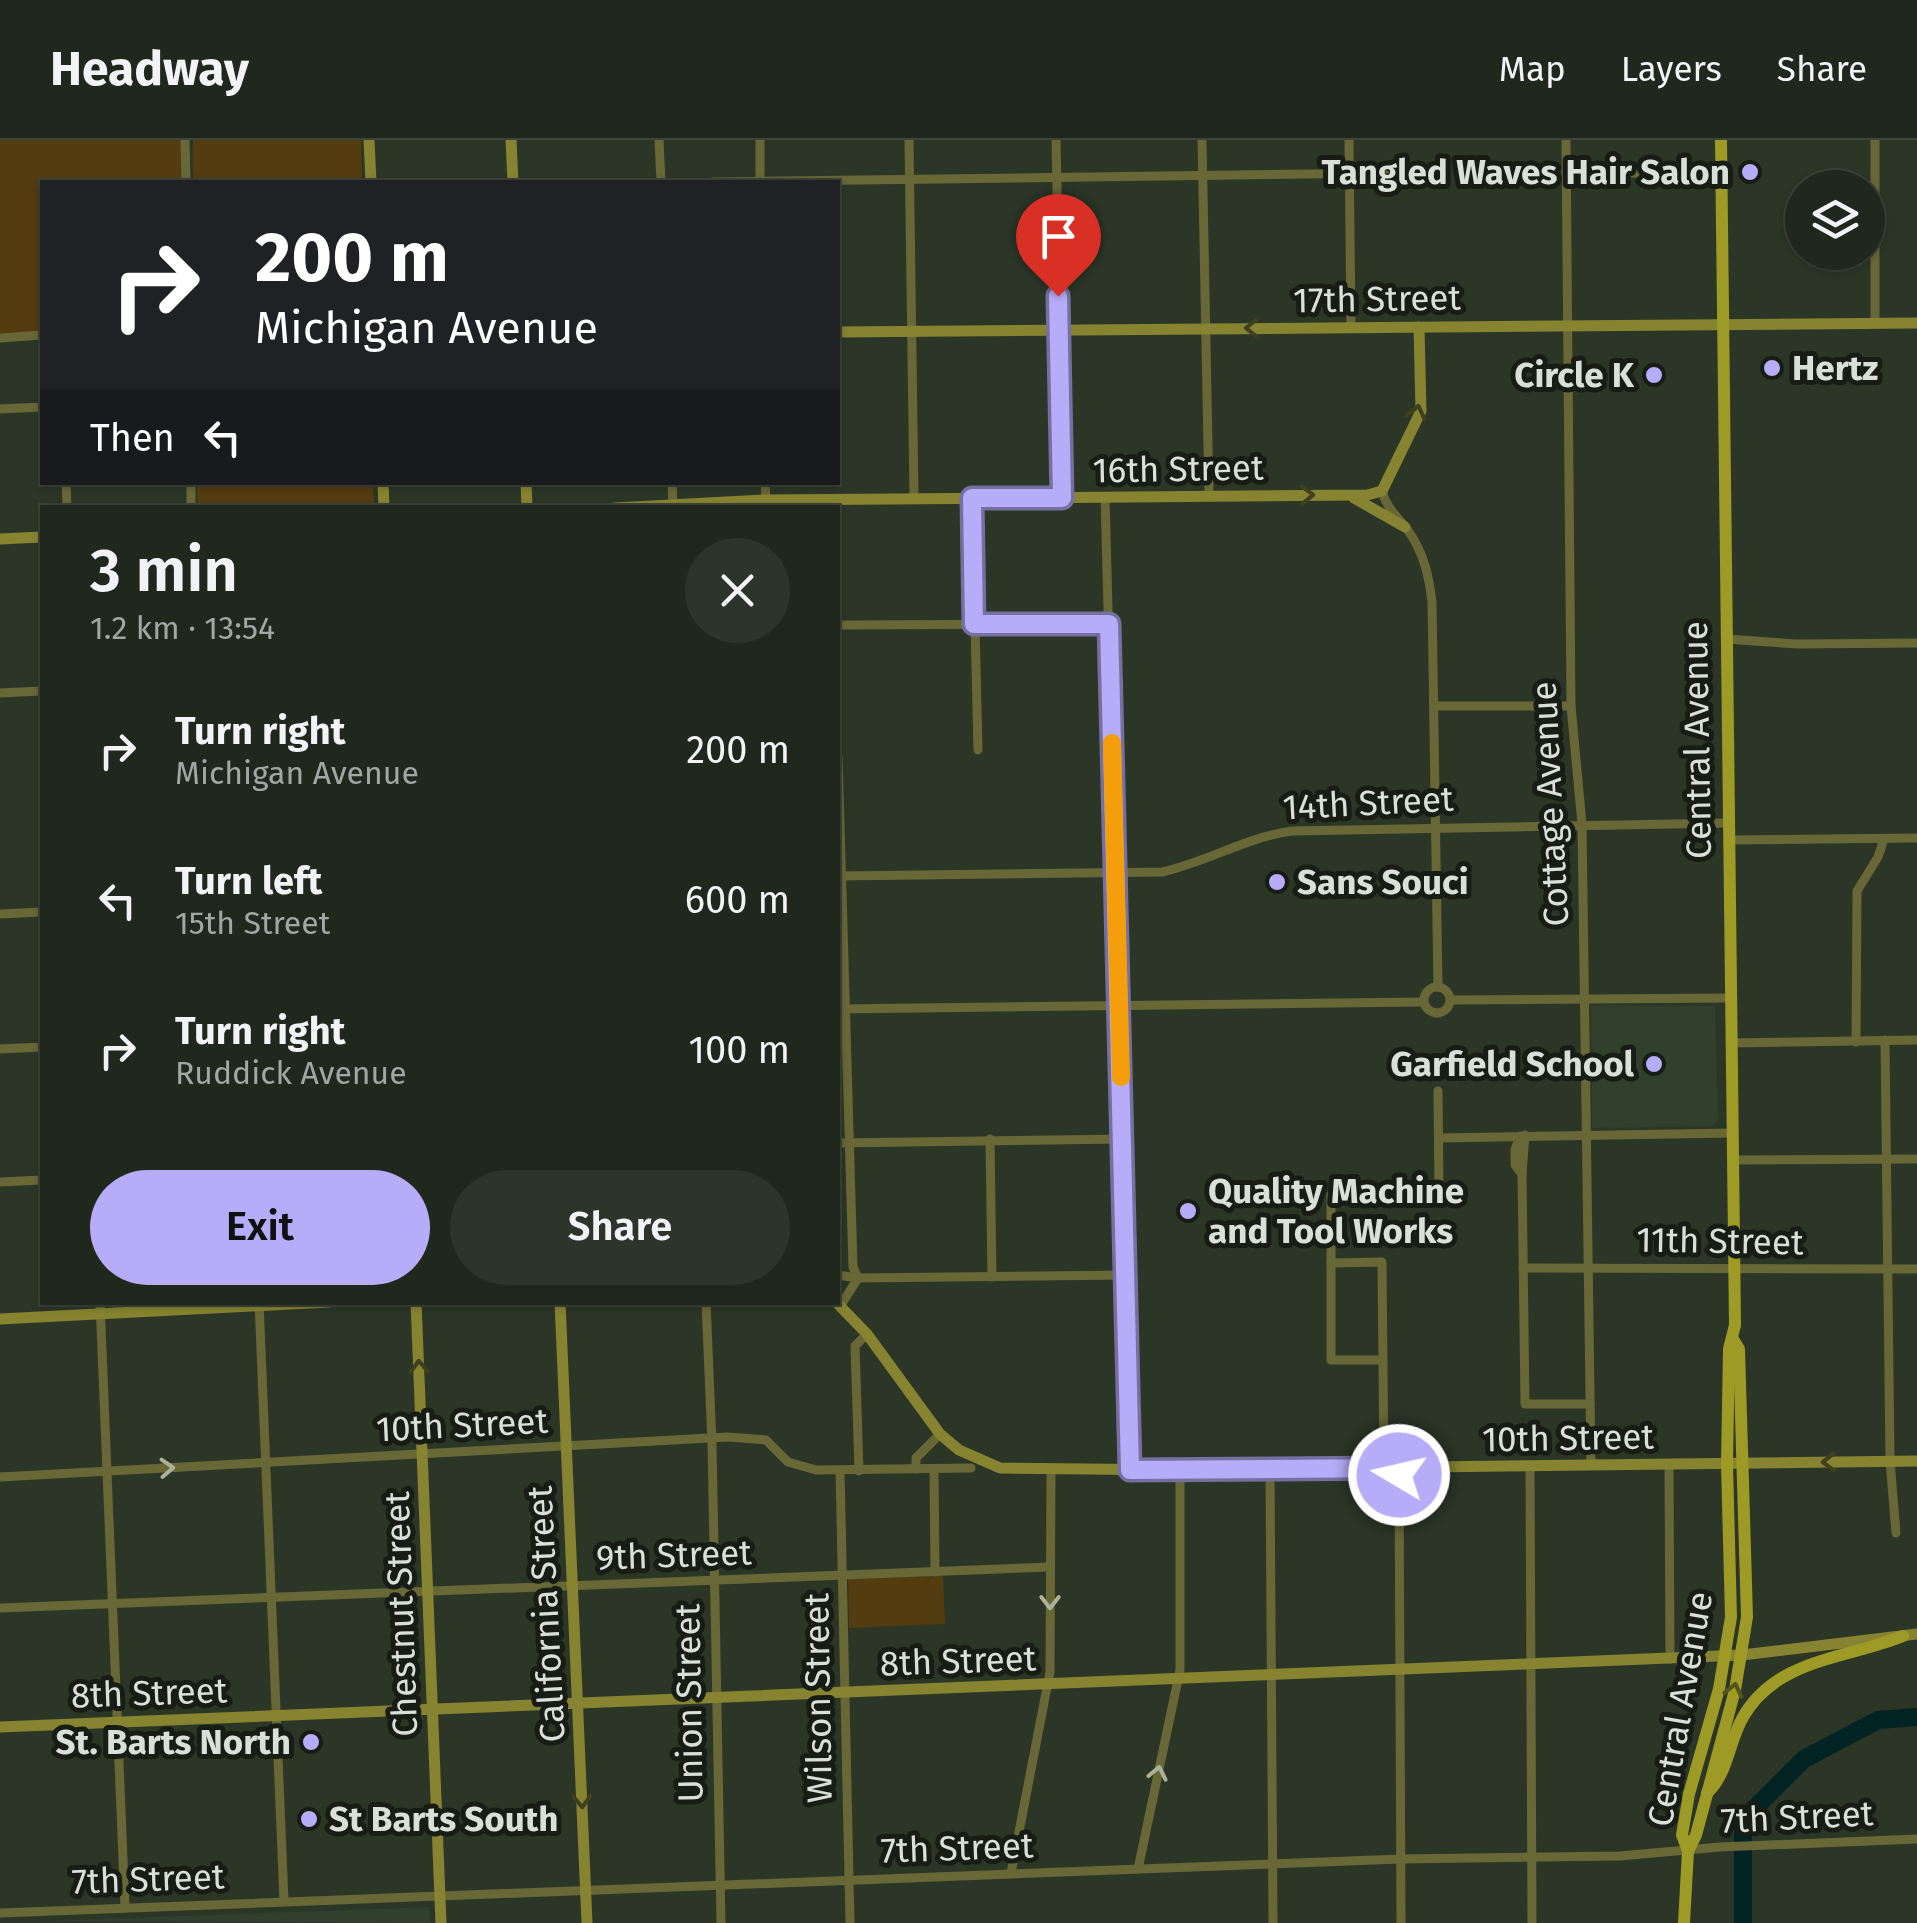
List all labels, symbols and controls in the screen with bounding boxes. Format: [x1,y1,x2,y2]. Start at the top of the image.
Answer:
text: Headway [50,40,249,98]
text: Map [1499,48,1566,90]
text: Layers [1621,48,1722,90]
text: Share [1777,48,1867,90]
place label: Tangled Waves Hair Salon [1322,151,1730,193]
marker: Tangled Waves Hair Salon [1739,161,1761,183]
map controls [1785,170,1885,270]
button: layers [1785,170,1885,270]
pin [1016,194,1101,297]
icon: arrive [1031,209,1086,264]
text: 200 m [255,216,449,300]
icon: right [90,220,220,350]
street label: 17th Street [1293,277,1462,321]
text: Michigan Avenue [255,301,598,355]
one-way arrow [1243,317,1258,339]
place label: Hertz [1792,347,1878,389]
place label: Circle K [1514,354,1635,396]
marker: Hertz [1761,357,1783,379]
marker: Circle K [1643,364,1665,386]
one-way arrow [1405,404,1426,421]
icon: left [195,410,250,465]
text: Then [90,415,175,461]
street label: 16th Street [1092,447,1264,491]
one-way arrow [1300,484,1315,506]
text: 3 min [90,535,238,607]
button: close [685,538,790,643]
text: 1.2 km · 13:54 [90,609,275,647]
street label: Central Avenue [1674,621,1720,859]
street label: Cottage Avenue [1523,680,1577,928]
text: Turn right [175,708,345,754]
icon: right [90,723,145,778]
text: 200 m [686,727,790,773]
text: Michigan Avenue [175,754,419,792]
street label: 14th Street [1281,778,1455,828]
text: Turn left [175,858,322,904]
place label: Sans Souci [1297,861,1469,903]
marker: Sans Souci [1266,871,1288,893]
icon: left [90,873,145,928]
text: 600 m [685,877,790,923]
text: 15th Street [175,904,330,942]
text: Turn right [175,1008,345,1054]
icon: right [90,1023,145,1078]
text: 100 m [689,1027,790,1073]
place label: Garfield School [1390,1043,1635,1085]
marker: Garfield School [1643,1053,1665,1075]
text: Ruddick Avenue [175,1054,407,1092]
button: Exit [90,1170,430,1285]
button: Share [450,1170,790,1285]
place label: Quality Machine and Tool Works [1208,1170,1464,1252]
marker: Quality Machine and Tool Works [1177,1200,1199,1222]
street label: 11th Street [1636,1219,1804,1263]
one-way arrow [408,1359,429,1375]
street label: 10th Street [375,1400,549,1450]
street label: 10th Street [1482,1415,1655,1460]
position arrow [1347,1423,1451,1527]
one-way arrow [1821,1451,1836,1473]
one-way arrow [160,1458,176,1479]
street label: California Street [518,1484,574,1743]
street label: Chestnut Street [376,1490,426,1737]
street label: 9th Street [595,1531,753,1579]
street label: Central Avenue [1639,1588,1721,1830]
street label: Wilson Street [795,1592,841,1804]
one-way arrow [1039,1594,1061,1610]
street label: Union Street [666,1603,712,1803]
street label: 8th Street [879,1637,1037,1685]
street label: 8th Street [70,1669,228,1717]
one-way arrow [1722,1682,1743,1699]
place label: St. Barts North [56,1721,291,1763]
marker: St. Barts North [300,1731,322,1753]
one-way arrow [1146,1765,1167,1782]
street label: 7th Street [1720,1792,1875,1842]
one-way arrow [571,1793,592,1809]
place label: St Barts South [329,1798,559,1840]
marker: St Barts South [298,1808,320,1830]
street label: 7th Street [880,1824,1035,1872]
street label: 7th Street [71,1855,226,1903]

